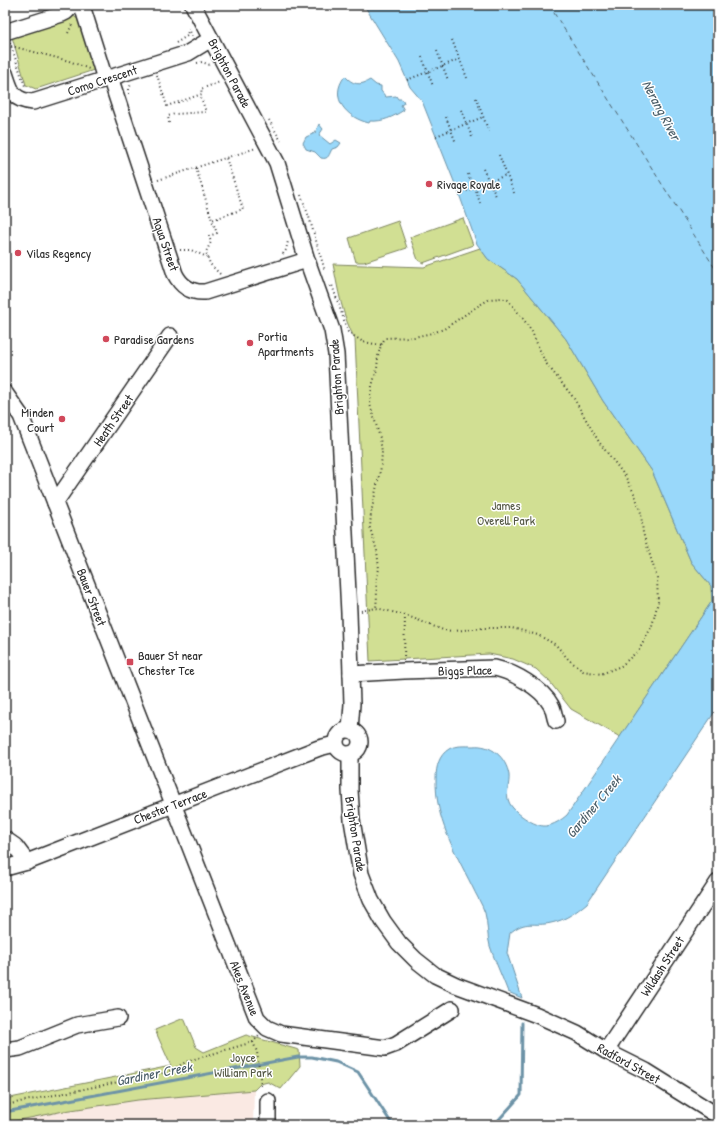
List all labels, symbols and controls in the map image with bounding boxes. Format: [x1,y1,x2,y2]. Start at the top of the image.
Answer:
street label: Brighton Parade [204,35,256,111]
street label: Como Crescent [65,60,140,100]
water label: Nerang River [637,77,687,145]
place label: Rivage Royale [437,175,500,193]
marker: Rivage Royale [424,179,434,189]
street label: Aqua Street [148,215,184,274]
place label: Vilas Regency [26,244,92,262]
marker: Vilas Regency [13,248,23,258]
place label: Portia Apartments [258,327,314,360]
place label: Paradise Gardens [114,330,194,348]
marker: Paradise Gardens [101,334,111,344]
marker: Portia Apartments [245,338,255,348]
street label: Brighton Parade [324,338,348,416]
street label: Heath Street [89,390,138,450]
place label: Minden Court [21,403,55,436]
marker: Minden Court [57,414,67,424]
park label: James Overell Park [477,496,536,529]
street label: Bauer Street [73,566,111,629]
place label: Bauer St near Chester Tce [138,646,203,679]
marker: Bauer St near Chester Tce [125,657,135,667]
street label: Biggs Place [438,661,492,679]
water label: Gardiner Creek [561,770,626,841]
street label: Chester Terrace [131,784,209,828]
street label: Brighton Parade [341,795,371,873]
street label: Wildash Street [636,932,688,1000]
street label: Akes Avenue [226,958,264,1018]
street label: Radford Street [594,1038,664,1088]
park label: Joyce William Park [214,1048,273,1081]
water label: Gardiner Creek [115,1056,195,1090]

